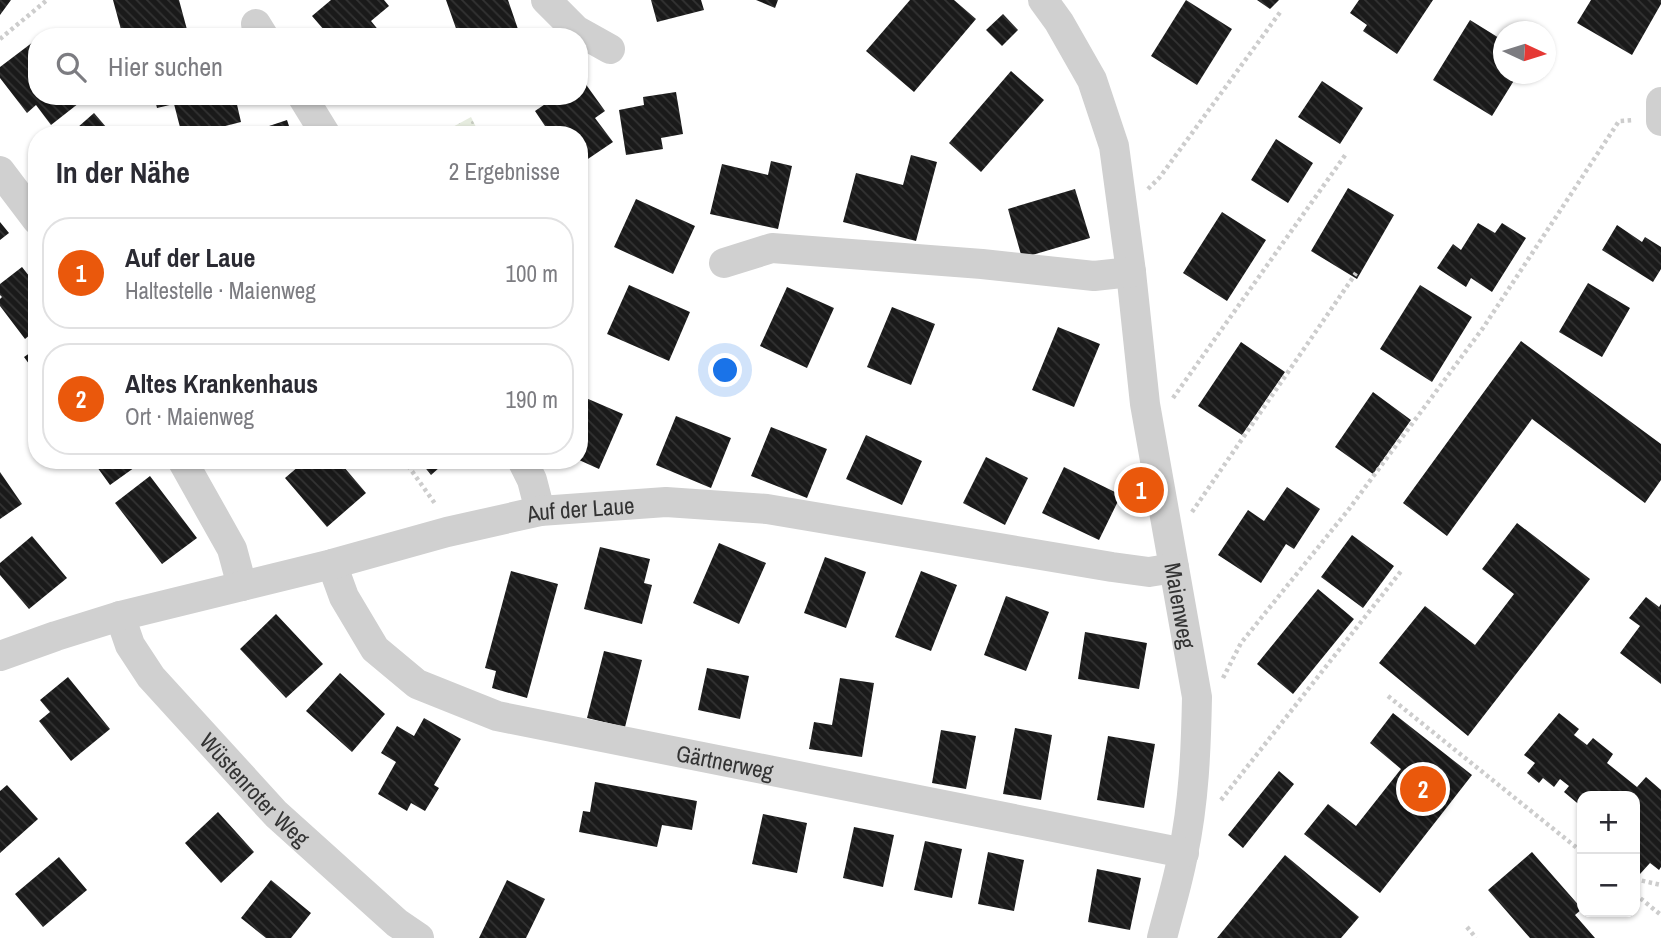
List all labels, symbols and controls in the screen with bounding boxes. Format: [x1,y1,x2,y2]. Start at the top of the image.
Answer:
north arrow [1493,21,1556,84]
search box [28,28,588,105]
icon: search [52,48,90,86]
text: Hier suchen [108,49,223,84]
text: In der Nähe [56,152,190,192]
text: 2 Ergebnisse [449,156,560,187]
text: Auf der Laue [125,240,255,275]
text: 1 [76,258,86,289]
text: 100 m [506,258,558,289]
text: Haltestelle · Maienweg [125,275,316,306]
your location [708,353,742,387]
text: Altes Krankenhaus [125,366,318,401]
text: 2 [76,384,86,415]
text: 190 m [506,384,558,415]
text: Ort · Maienweg [125,401,254,432]
pin: 1 [1118,464,1164,516]
street label: Auf der Laue [522,489,635,529]
street label: Maienweg [1158,560,1204,652]
street label: Wüstenroter Weg [193,726,317,853]
street label: Gärtnerweg [674,737,777,786]
pin: 2 [1400,763,1446,815]
map controls [1577,791,1640,917]
button: + [1577,791,1640,854]
button: − [1577,854,1640,917]

